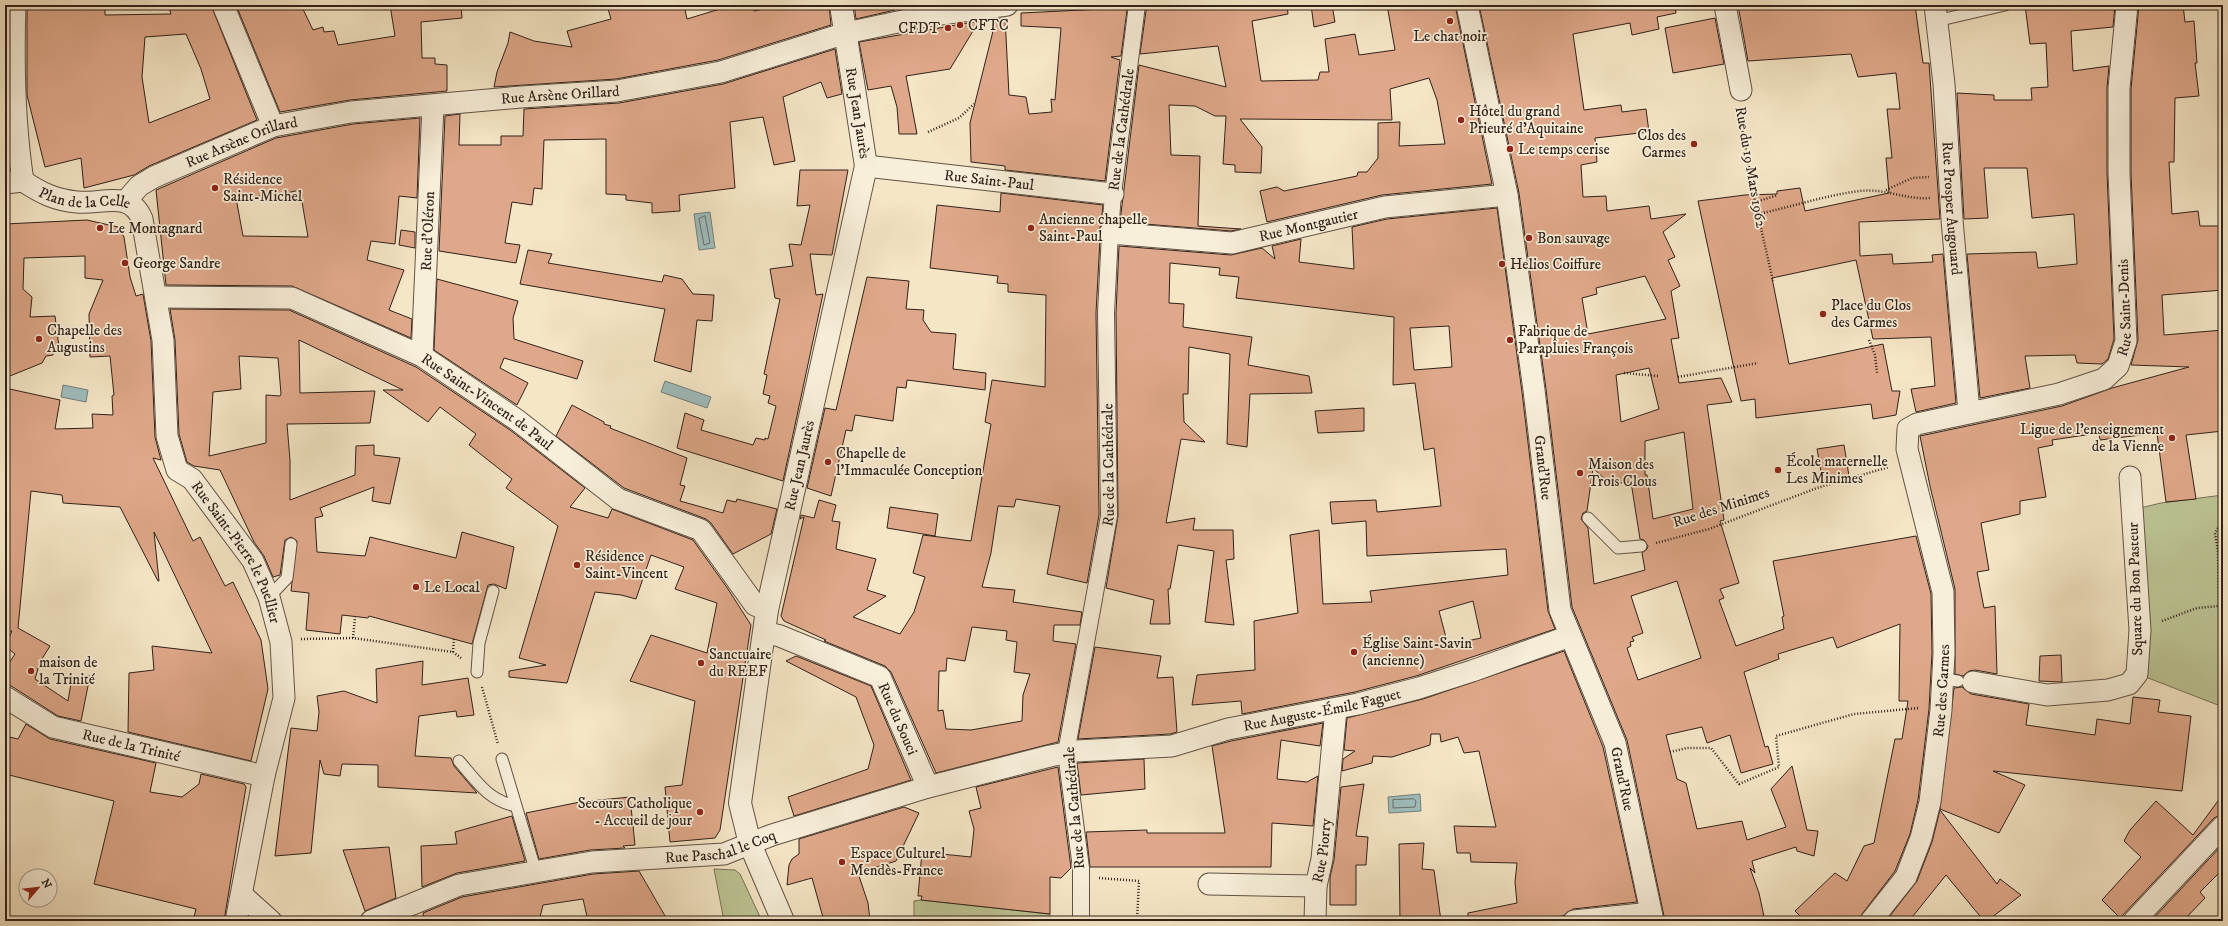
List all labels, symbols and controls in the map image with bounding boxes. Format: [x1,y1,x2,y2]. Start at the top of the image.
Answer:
place label: CFTC [968,16,1009,35]
marker: Le chat noir [1445,16,1455,26]
place label: CFDT [898,19,941,38]
marker: CFTC [955,20,965,30]
marker: CFDT [943,23,953,33]
place label: Le chat noir [1413,27,1487,46]
street label: Rue Jean Jaurès [841,66,874,160]
street label: Rue de la Cathédrale [1104,67,1139,192]
street label: Rue Arsène Orillard [500,82,621,109]
place label: Hôtel du grand Prieuré d'Aquitaine [1469,102,1584,138]
street label: Rue du 19 Mars 1962 [1730,105,1771,230]
street label: Rue Arsène Orillard [183,113,299,172]
marker: Hôtel du grand Prieuré d'Aquitaine [1456,115,1466,125]
place label: Clos des Carmes [1637,126,1686,162]
marker: Clos des Carmes [1689,139,1699,149]
place label: Le temps cerise [1518,140,1610,159]
street label: Rue Prosper Augouard [1937,141,1966,276]
marker: Le temps cerise [1505,144,1515,154]
street label: Rue Saint-Paul [943,166,1036,195]
place label: Résidence Saint-Michel [223,170,303,206]
street label: Plan de la Celle [35,183,134,213]
marker: Résidence Saint-Michel [210,183,220,193]
street label: Rue d'Oléron [417,191,439,271]
street label: Rue Montgautier [1257,205,1361,246]
place label: Ancienne chapelle Saint-Paul [1039,210,1148,246]
place label: Le Montagnard [108,219,203,238]
marker: Le Montagnard [95,223,105,233]
marker: Ancienne chapelle Saint-Paul [1026,223,1036,233]
place label: Bon sauvage [1537,229,1610,248]
marker: Bon sauvage [1524,233,1534,243]
place label: George Sandre [133,254,221,273]
place label: Helios Coiffure [1510,255,1601,274]
marker: George Sandre [120,258,130,268]
street label: Rue Saint-Denis [2113,258,2136,359]
marker: Helios Coiffure [1497,259,1507,269]
place label: Place du Clos des Carmes [1831,296,1911,332]
marker: Place du Clos des Carmes [1818,309,1828,319]
place label: Chapelle des Augustins [47,321,122,357]
place label: Fabrique de Parapluies François [1518,322,1633,358]
marker: Chapelle des Augustins [34,334,44,344]
marker: Fabrique de Parapluies François [1505,335,1515,345]
street label: Rue Saint-Vincent de Paul [417,349,557,455]
street label: Rue de la Cathédrale [1098,403,1119,528]
street label: Rue Jean Jaurès [780,418,819,513]
place label: Ligue de l'enseignement de la Vienne [2020,420,2164,456]
marker: Ligue de l'enseignement de la Vienne [2167,433,2177,443]
street label: Grand'Rue [1529,434,1556,501]
place label: Chapelle de l'Immaculée Conception [836,444,982,480]
place label: École maternelle Les Minimes [1786,452,1888,488]
place label: Maison des Trois Clous [1588,455,1657,491]
marker: Chapelle de l'Immaculée Conception [823,457,833,467]
marker: École maternelle Les Minimes [1773,465,1783,475]
marker: Maison des Trois Clous [1575,468,1585,478]
street label: Rue Saint-Pierre le Puellier [187,477,285,626]
street label: Rue des Minimes [1671,483,1772,532]
street label: Square du Bon Pasteur [2124,521,2147,656]
place label: Résidence Saint-Vincent [585,547,668,583]
marker: Résidence Saint-Vincent [572,560,582,570]
place label: Le Local [424,578,480,597]
marker: Le Local [411,582,421,592]
place label: Église Saint-Savin (ancienne) [1362,634,1472,670]
street label: Rue des Carmes [1929,644,1954,738]
place label: Sanctuaire du REEF [709,645,772,681]
marker: Église Saint-Savin (ancienne) [1349,647,1359,657]
place label: maison de la Trinité [39,653,98,689]
marker: Sanctuaire du REEF [696,658,706,668]
marker: maison de la Trinité [26,666,36,676]
street label: Rue du Souci [874,680,922,758]
street label: Rue Auguste-Émile Faguet [1242,684,1403,736]
street label: Rue de la Trinité [80,725,183,766]
street label: Grand'Rue [1606,745,1638,813]
street label: Rue de la Cathédrale [1060,746,1089,870]
place label: Secours Catholique - Accueil de jour [578,794,692,830]
marker: Secours Catholique - Accueil de jour [695,807,705,817]
street label: Rue Piorry [1308,817,1336,885]
street label: Rue Paschal le Coq [664,825,779,868]
place label: Espace Culturel Mendès-France [850,844,946,880]
marker: Espace Culturel Mendès-France [837,857,847,867]
north arrow [18,868,58,908]
text: N [38,877,54,891]

